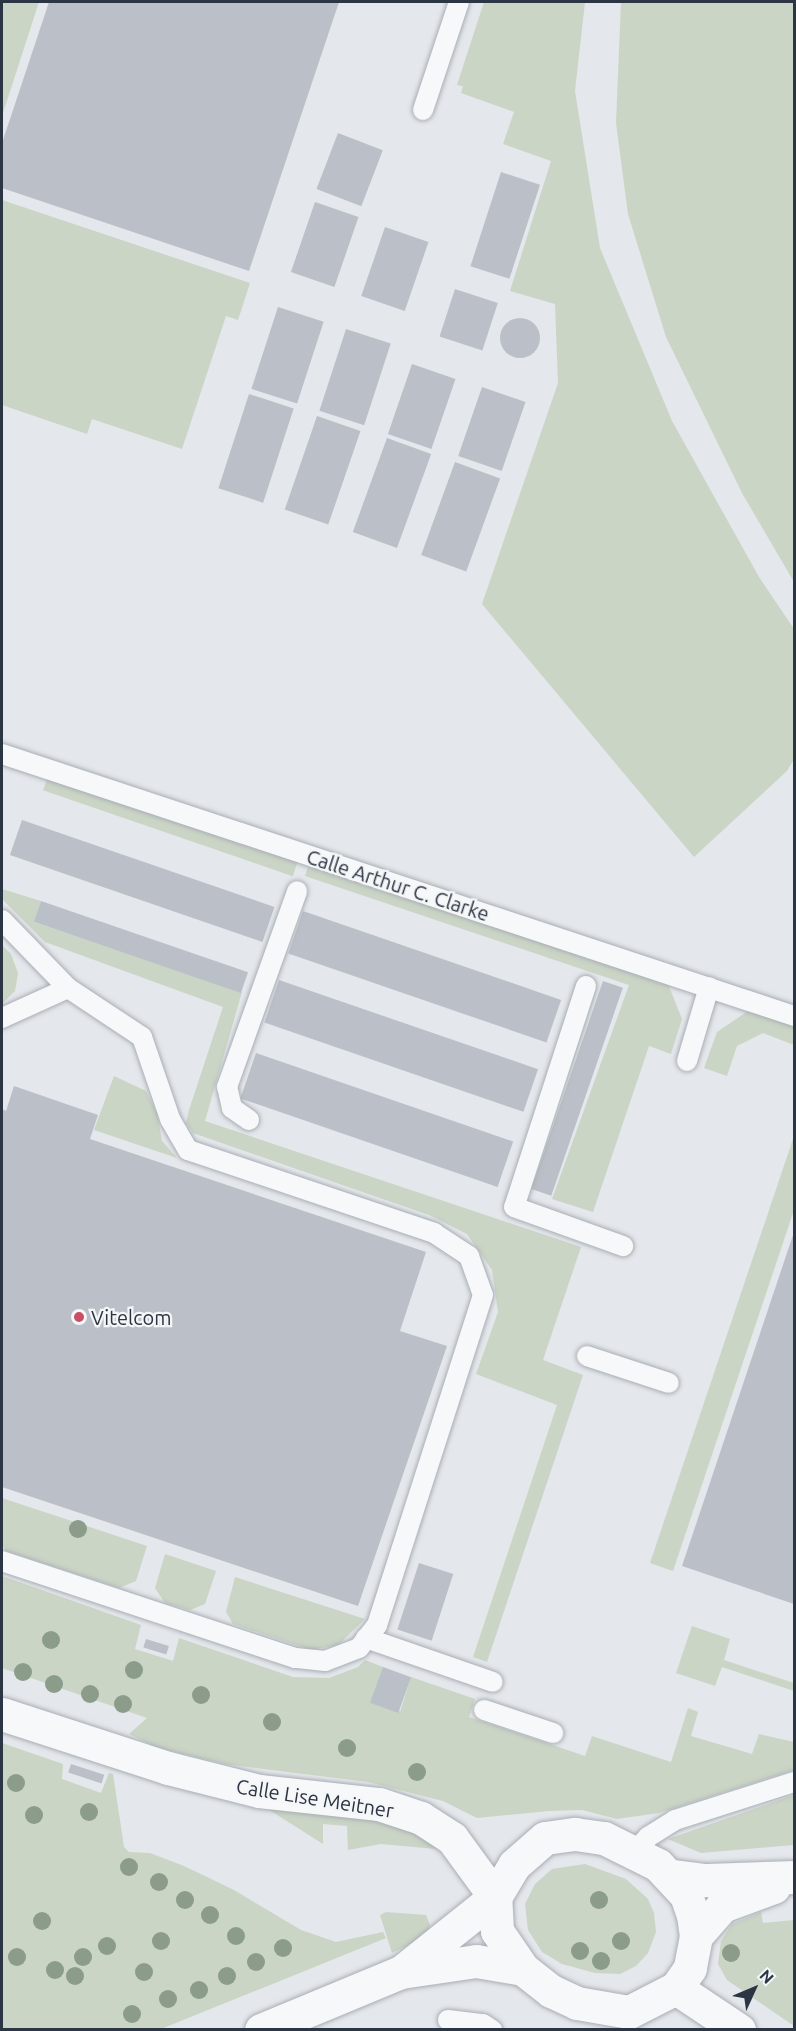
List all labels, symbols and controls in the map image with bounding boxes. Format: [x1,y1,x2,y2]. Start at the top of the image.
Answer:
street label: Calle Arthur C. Clarke [304,844,492,926]
place label: Vitelcom [91,1305,171,1329]
marker: Vitelcom [72,1310,86,1324]
street label: Calle Lise Meitner [235,1774,395,1822]
north arrow [724,1959,784,2019]
text: N [756,1966,778,1987]

